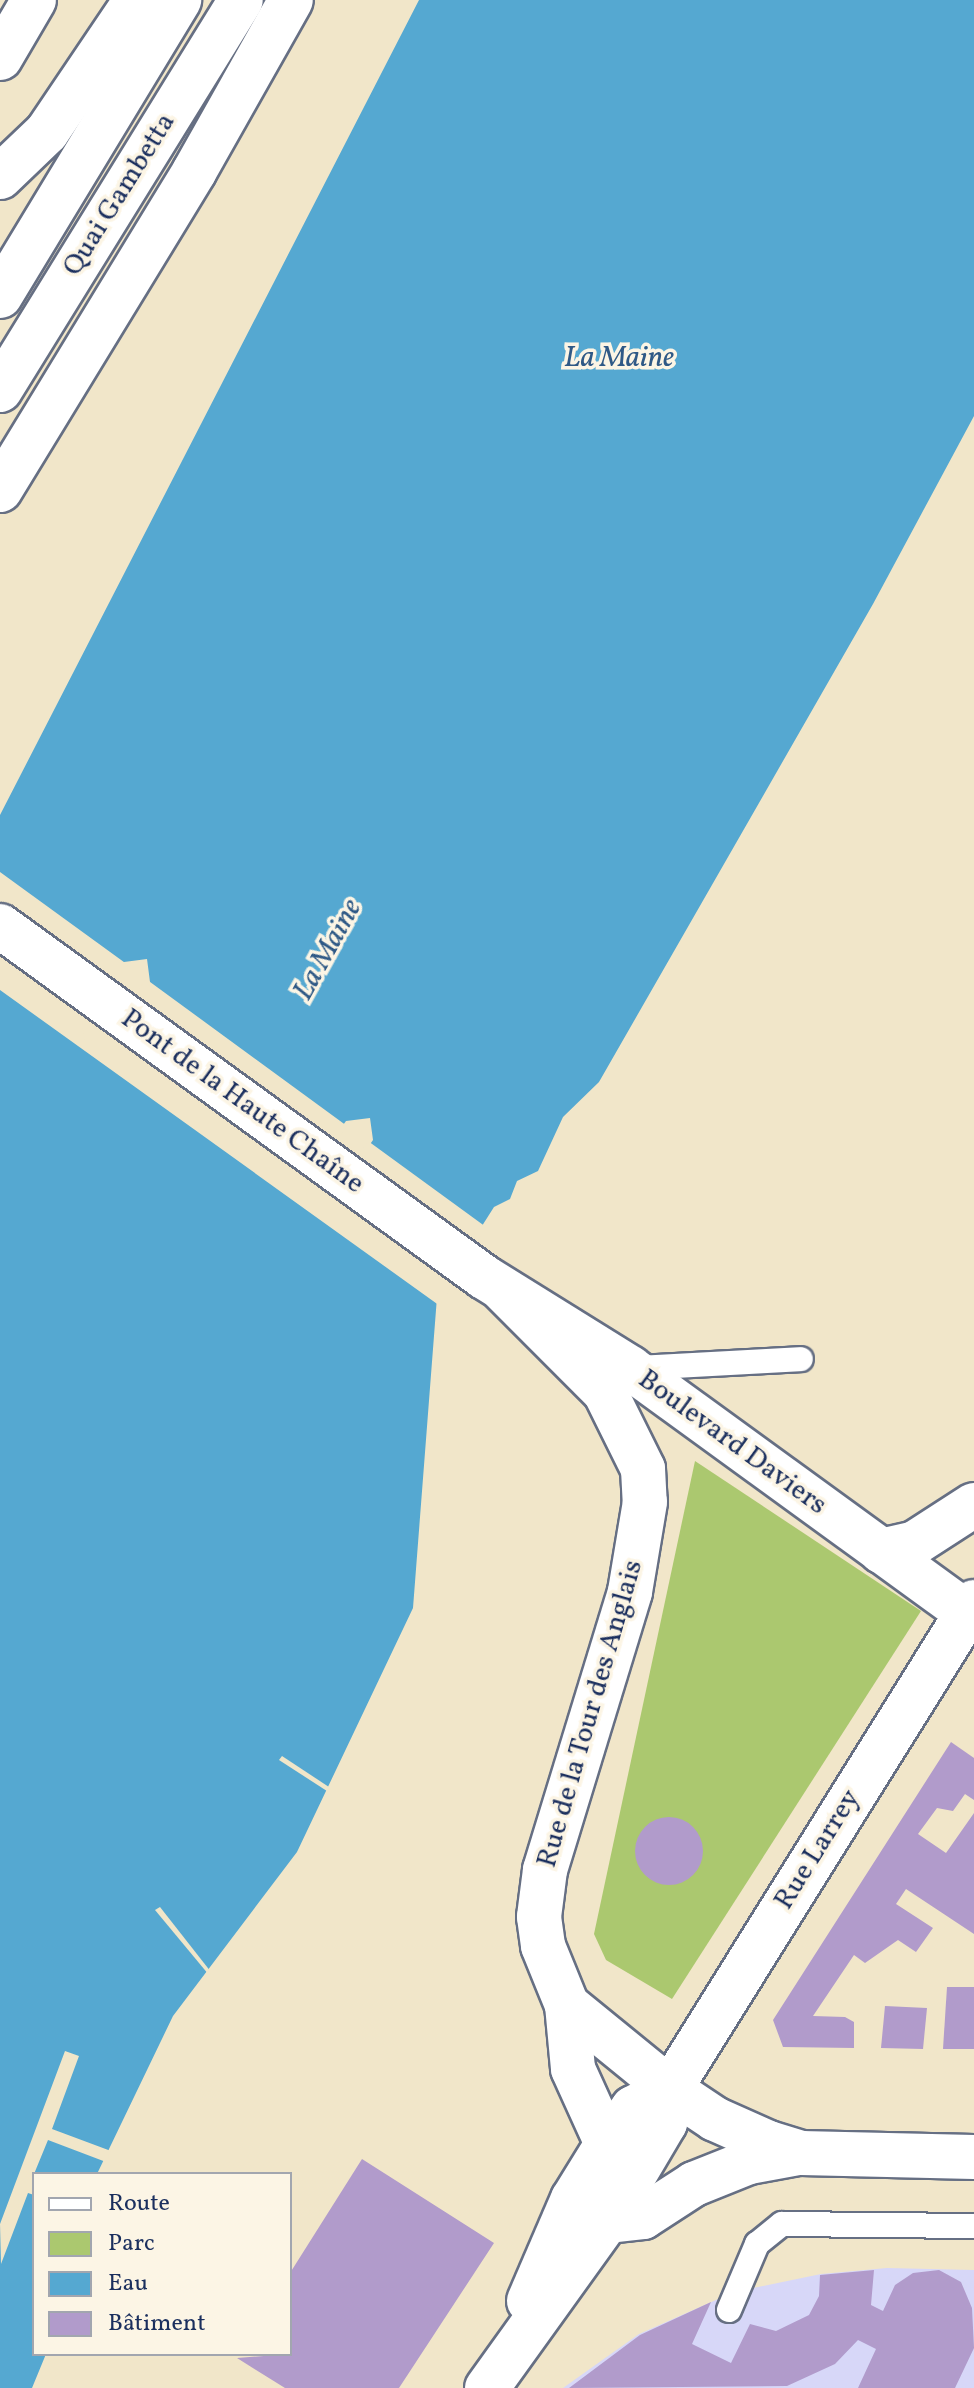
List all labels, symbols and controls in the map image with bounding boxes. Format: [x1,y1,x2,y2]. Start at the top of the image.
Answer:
street label: Quai Gambetta [57,108,183,282]
water label: La Maine [564,340,674,376]
water label: La Maine [286,893,370,1007]
street label: Pont de la Haute Chaîne [114,1003,370,1201]
street label: Boulevard Daviers [631,1363,833,1523]
street label: Rue de la Tour des Anglais [531,1556,651,1872]
street label: Rue Larrey [768,1784,868,1916]
legend [32,2172,292,2356]
text: Route [108,2187,170,2221]
text: Parc [108,2227,155,2261]
text: Eau [108,2267,148,2301]
text: Bâtiment [108,2307,206,2341]

